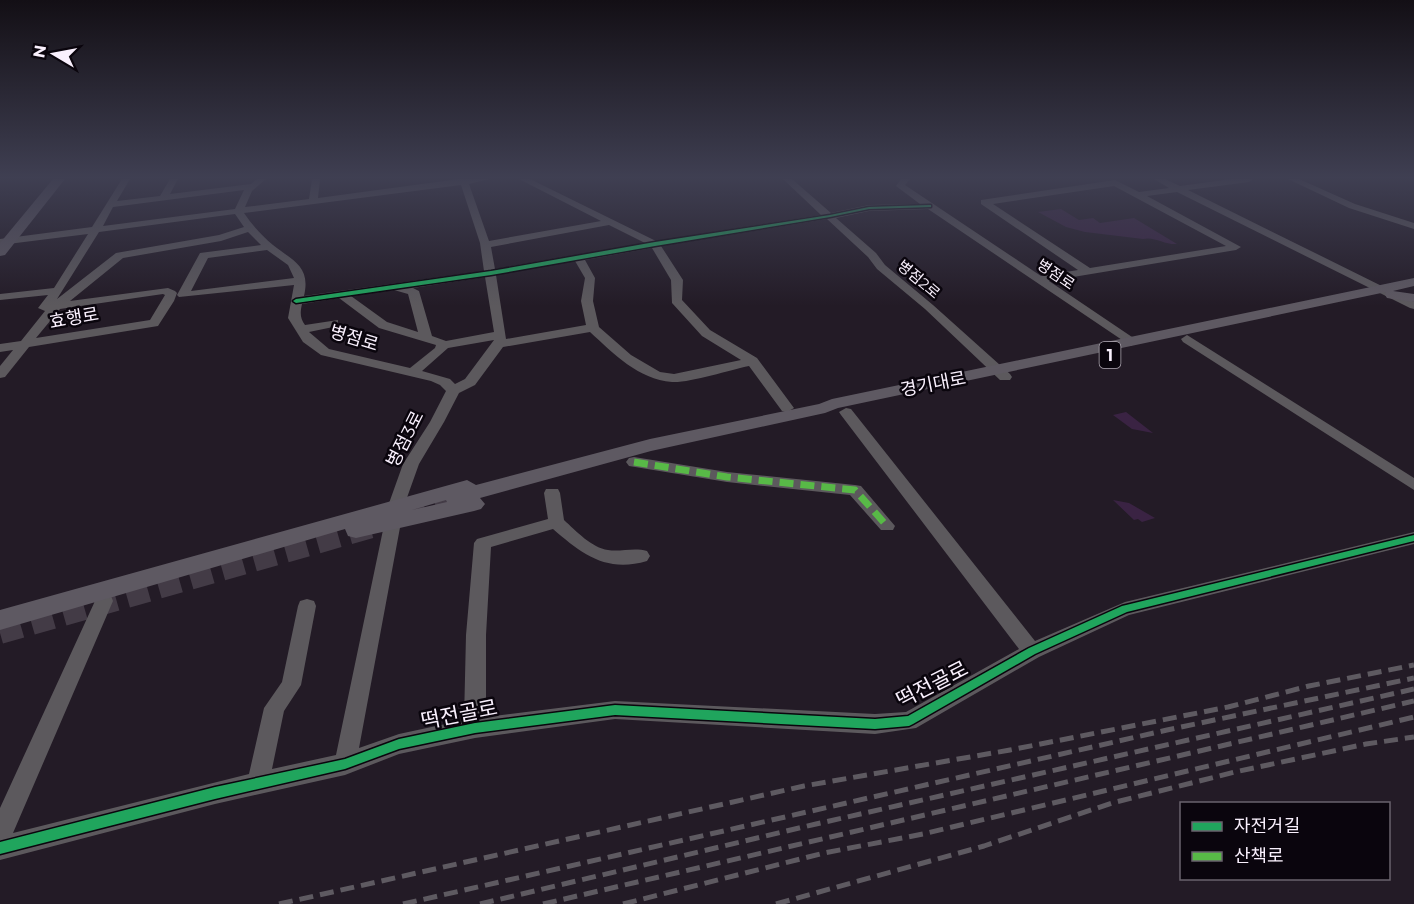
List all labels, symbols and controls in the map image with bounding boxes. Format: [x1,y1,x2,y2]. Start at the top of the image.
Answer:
north arrow [24,24,84,84]
text: N [29,43,50,60]
street label: 병점로 [1034,255,1078,293]
street label: 병점2로 [894,256,944,302]
street label: 효행로 [48,303,100,333]
street label: 병점로 [327,320,381,356]
road number: 1 [1100,342,1120,368]
street label: 경기대로 [898,367,968,401]
street label: 병점3로 [382,407,428,471]
street label: 떡전골로 [892,655,972,713]
street label: 떡전골로 [419,694,499,734]
legend [1180,802,1390,880]
text: 자전거길 [1234,815,1300,837]
text: 산책로 [1234,845,1284,867]

